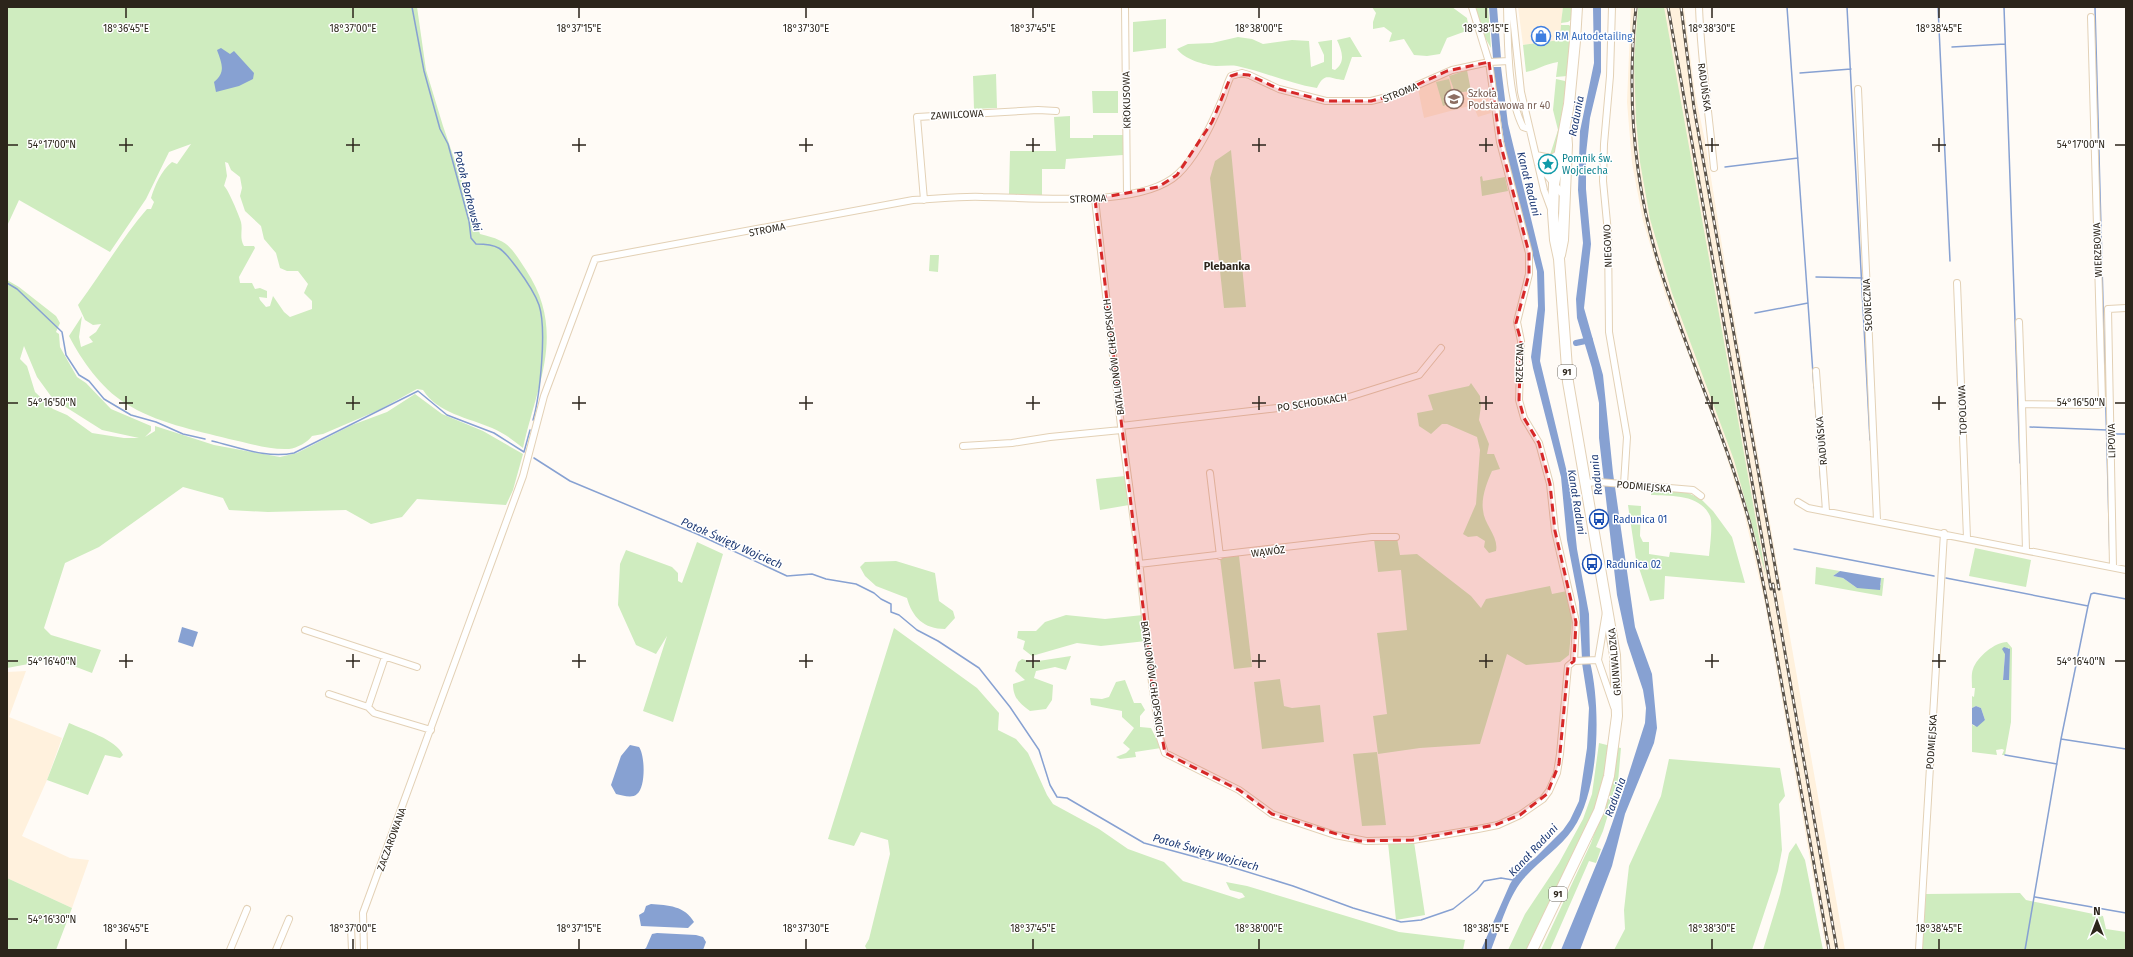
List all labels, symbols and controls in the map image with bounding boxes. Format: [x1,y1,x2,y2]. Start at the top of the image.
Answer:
text: 18°36'45"E [103,23,149,35]
text: 18°37'00"E [329,23,377,35]
text: 18°37'15"E [556,23,602,35]
text: 18°37'30"E [783,23,829,35]
text: 18°37'45"E [1010,23,1056,35]
text: 18°38'00"E [1235,23,1283,35]
text: 18°38'15"E [1463,23,1509,35]
text: 18°38'30"E [1688,23,1736,35]
text: 18°38'45"E [1916,23,1962,35]
shop icon: RM Autodetailing [1530,25,1552,47]
place label: RM Autodetailing [1555,31,1633,43]
street label: RADUŃSKA [1695,62,1715,112]
street label: KROKUSOWA [1120,71,1134,129]
street label: STROMA [1381,80,1420,105]
school or university icon: Szkoła Podstawowa nr 40 [1443,88,1465,110]
place label: Szkoła Podstawowa nr 40 [1468,88,1551,112]
water label: Radunia [1566,95,1587,138]
street label: ZAWILCOWA [930,108,984,122]
text: 54°17'00"N [28,139,76,151]
text: 54°17'00"N [2057,139,2105,151]
water label: Potok Borkowski [451,149,484,233]
water label: Kanał Raduni [1514,150,1543,218]
place icon: Pomnik św. Wojciecha [1537,153,1559,175]
place label: Pomnik św. Wojciecha [1562,153,1612,177]
street label: STROMA [1069,192,1107,206]
street label: STROMA [748,221,787,239]
street label: WIERZBOWA [2091,222,2105,278]
street label: NIEGOWO [1601,224,1615,268]
district label: Plebanka [1204,260,1250,273]
street label: SŁONECZNA [1861,278,1875,331]
street label: BATALIONÓW CHŁOPSKICH [1099,298,1127,416]
street label: RZECZNA [1514,343,1526,383]
road number: 91 [1558,365,1576,379]
street label: TOPOLOWA [1956,385,1970,435]
street label: PO SCHODKACH [1276,392,1348,414]
text: 54°16'50"N [28,397,76,409]
text: 54°16'50"N [2057,397,2105,409]
street label: RADUŃSKA [1812,416,1830,466]
street label: LIPOWA [2106,423,2118,458]
water label: Radunia [1588,454,1605,496]
water label: Kanał Raduni [1565,468,1588,536]
street label: PODMIEJSKA [1616,479,1672,495]
bus stop icon: Radunica 01 [1588,508,1610,530]
water label: Potok Święty Wojciech [679,514,785,572]
place label: Radunica 01 [1613,514,1667,526]
street label: WĄWÓZ [1250,542,1286,560]
bus stop icon: Radunica 02 [1581,553,1603,575]
place label: Radunica 02 [1606,559,1661,571]
street label: BATALIONÓW CHŁOPSKICH [1138,620,1168,738]
street label: GRUNWALDZKA [1606,627,1624,696]
text: 54°16'40"N [28,656,76,668]
text: 54°16'40"N [2057,656,2105,668]
street label: PODMIEJSKA [1924,714,1940,770]
water label: Radunia [1602,776,1629,819]
street label: ZACZAROWANA [375,806,409,873]
water label: Kanał Raduni [1506,822,1561,879]
water label: Potok Święty Wojciech [1151,830,1261,874]
road number: 91 [1549,887,1567,901]
north arrow [2077,901,2117,941]
text: N [2093,905,2101,918]
text: 54°16'30"N [28,914,76,926]
text: 18°36'45"E [103,923,149,935]
text: 18°37'00"E [329,923,377,935]
text: 18°37'15"E [556,923,602,935]
text: 18°37'30"E [783,923,829,935]
text: 18°37'45"E [1010,923,1056,935]
text: 18°38'00"E [1235,923,1283,935]
text: 18°38'15"E [1463,923,1509,935]
text: 18°38'30"E [1688,923,1736,935]
text: 18°38'45"E [1916,923,1962,935]

